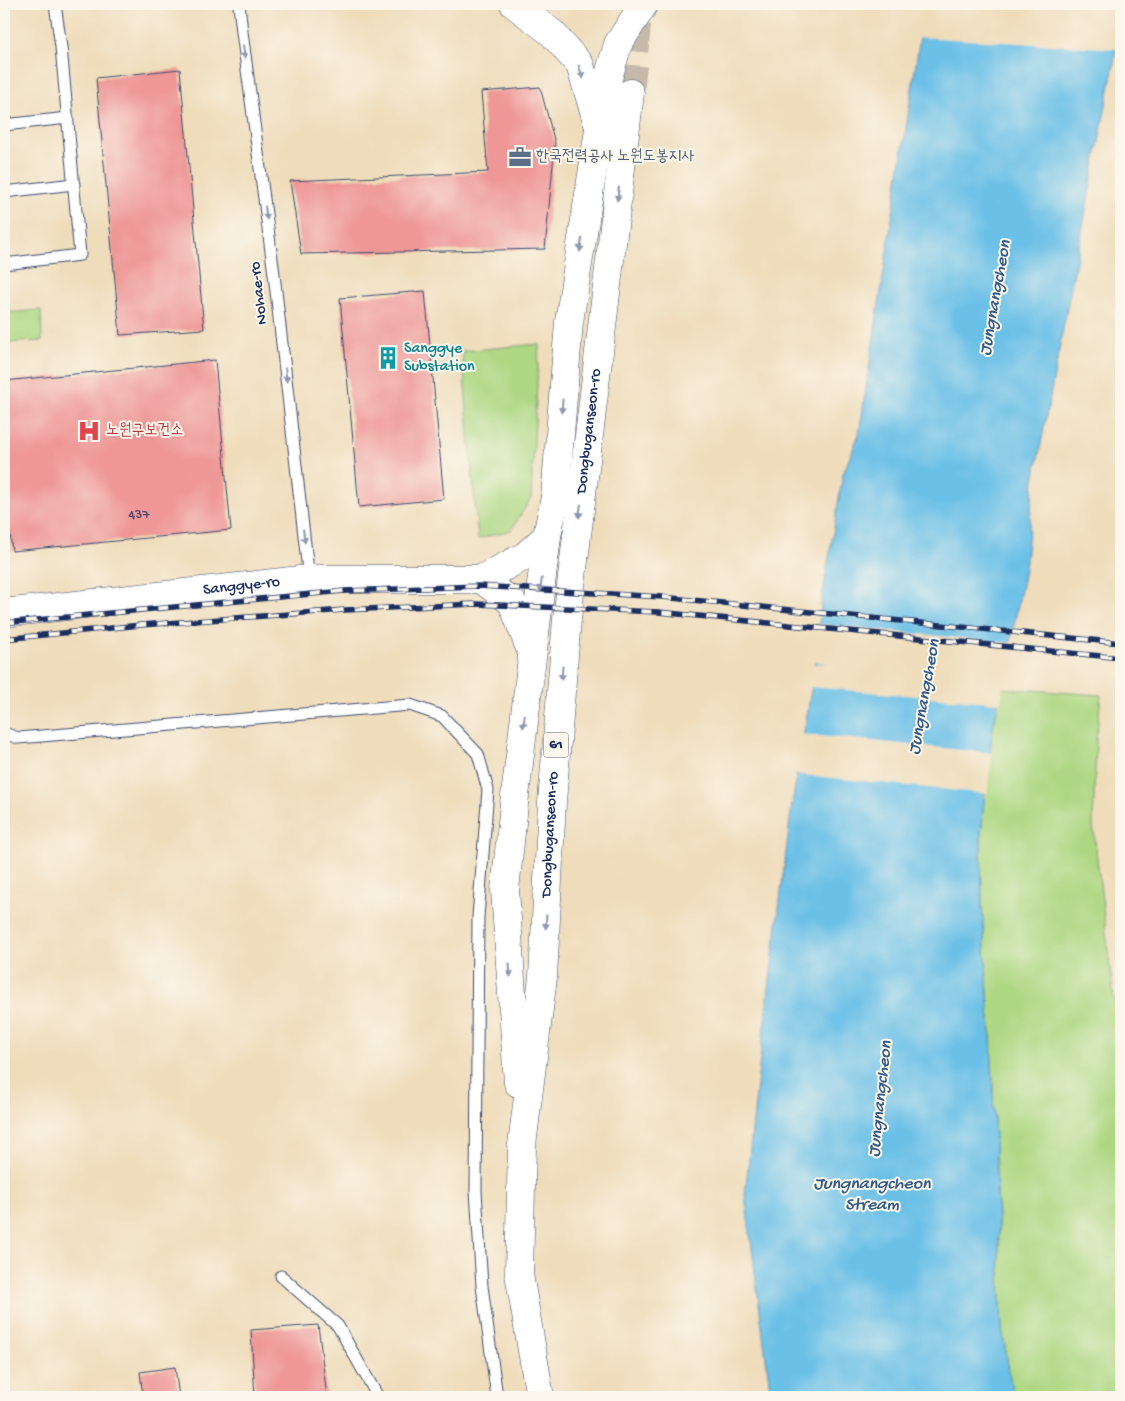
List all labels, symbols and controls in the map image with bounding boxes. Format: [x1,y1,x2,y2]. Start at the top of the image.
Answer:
one-way arrow [240,45,248,61]
one-way arrow [578,65,586,80]
office icon: 한국전력공사 노원도봉지사 [507,144,533,170]
place label: 한국전력공사 노원도봉지사 [536,148,694,167]
one-way arrow [614,186,622,202]
one-way arrow [262,206,270,222]
one-way arrow [577,237,585,253]
water label: Jungnangcheon [975,238,1017,357]
street label: Nohae-ro [247,260,273,326]
place label: Sanggye Substation [404,340,475,377]
building icon: Sanggye Substation [375,345,401,371]
one-way arrow [282,367,290,383]
street label: Dongbuganseon-ro [572,368,606,496]
one-way arrow [558,398,566,414]
hospital icon: 노원구보건소 [76,418,102,444]
place label: 노원구보건소 [106,422,183,441]
one-way arrow [576,504,584,520]
house number: 437 [128,507,150,524]
one-way arrow [300,528,308,544]
street label: Sanggye-ro [202,573,281,600]
one-way arrow [537,577,545,593]
water label: Jungnangcheon [904,637,946,756]
one-way arrow [558,665,566,681]
one-way arrow [520,713,528,729]
road number: 61 [544,732,568,758]
street label: Dongbuganseon-ro [538,771,564,899]
one-way arrow [542,914,550,930]
one-way arrow [507,962,515,978]
water label: Jungnangcheon [864,1039,898,1158]
water label: Jungnangcheon Stream [813,1174,931,1216]

